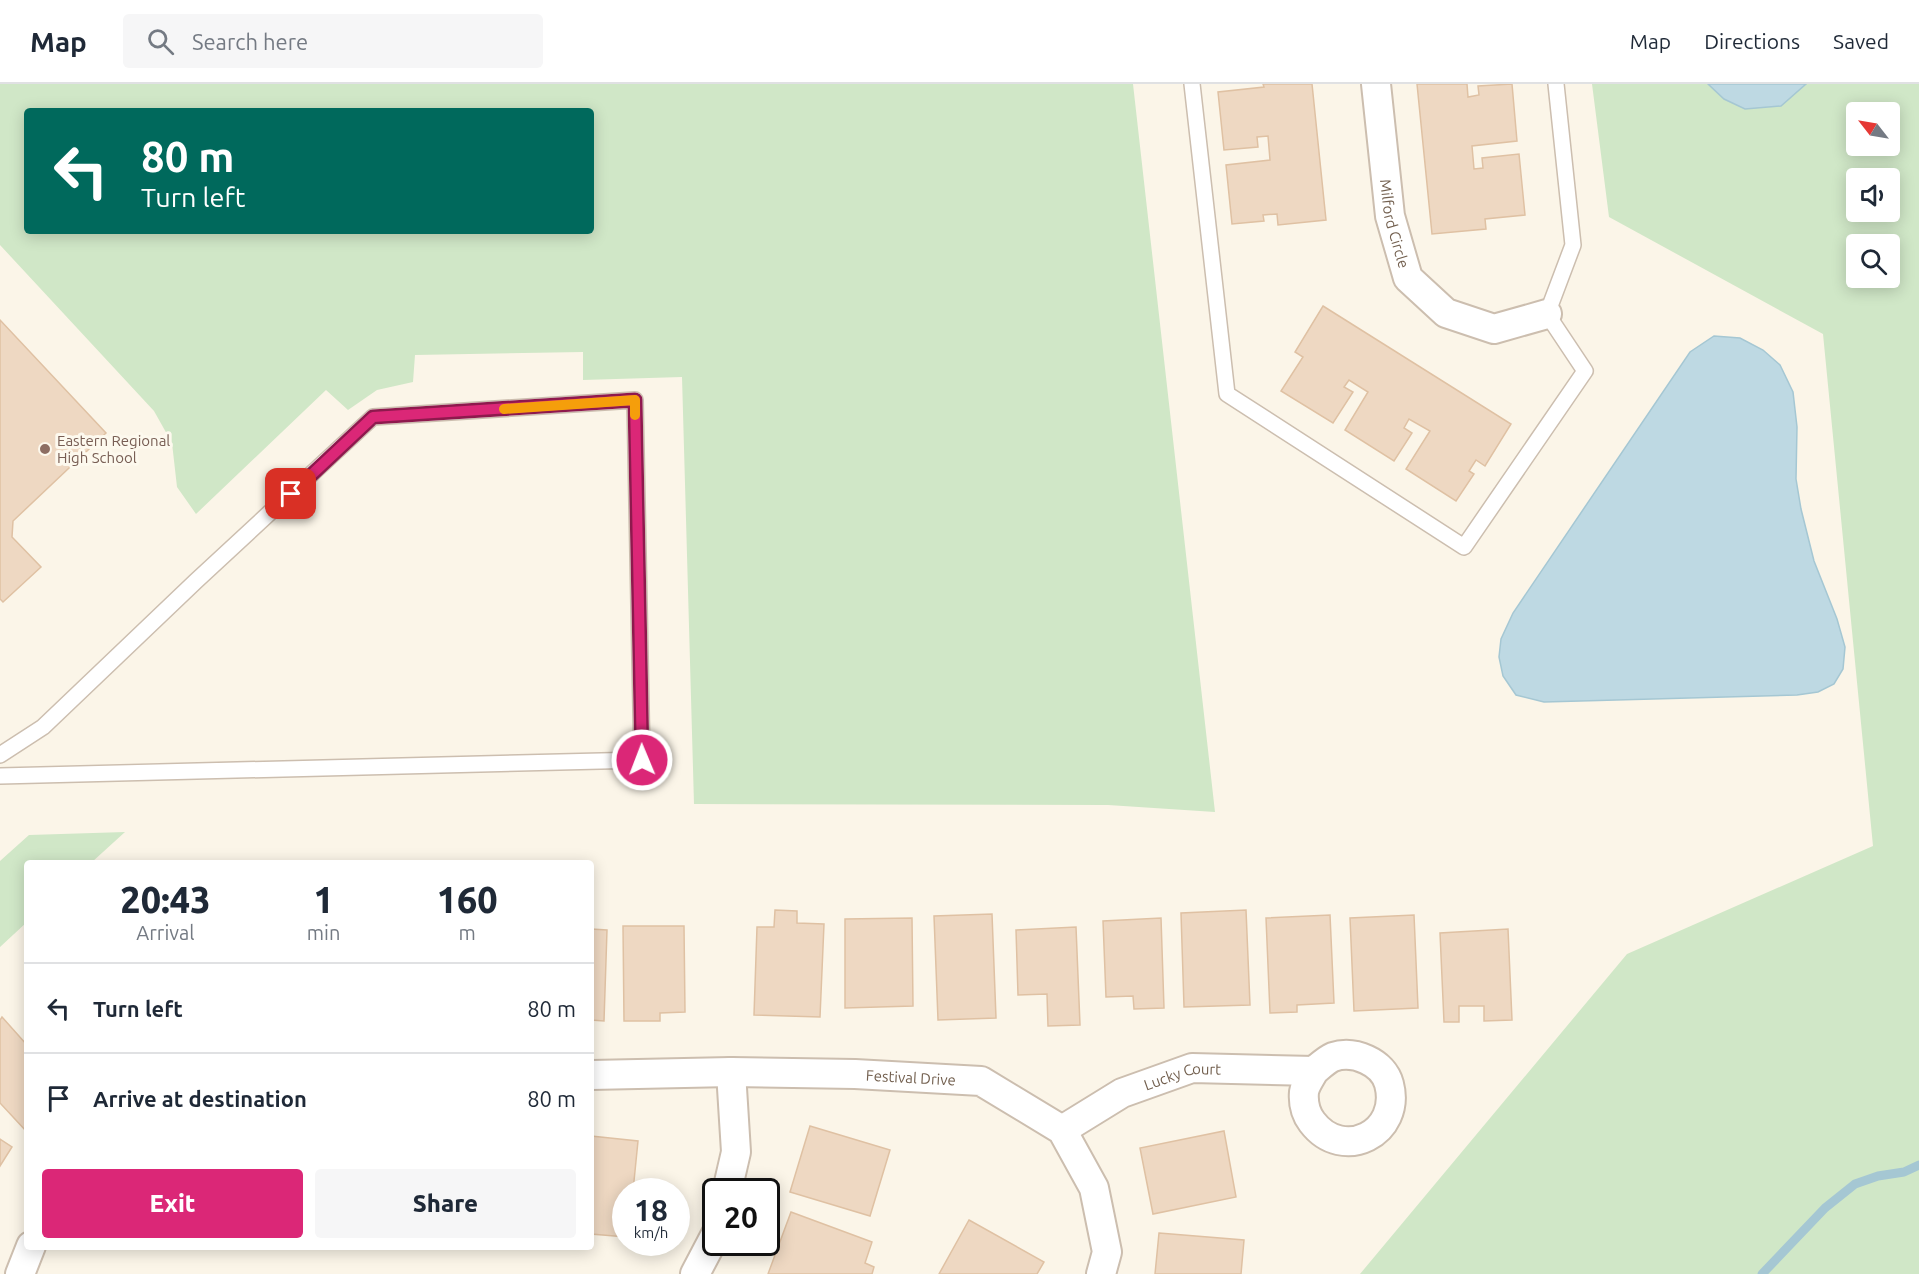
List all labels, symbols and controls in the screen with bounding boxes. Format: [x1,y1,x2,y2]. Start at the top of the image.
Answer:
search box [123,14,543,68]
icon: search [144,25,177,58]
text: Map [30,26,87,57]
text: Search here [192,29,308,54]
text: Map [1630,29,1671,53]
text: Directions [1704,29,1800,53]
text: Saved [1833,29,1889,53]
north arrow [1846,102,1900,156]
map controls [1846,102,1900,288]
icon: left [42,132,120,210]
text: 80 m [141,133,235,180]
button: sound [1846,168,1900,222]
street label: Milford Circle [1378,178,1413,270]
text: Turn left [141,182,245,212]
button: search [1846,234,1900,288]
place label: Eastern Regional High School [57,432,170,466]
marker: Eastern Regional High School [38,442,52,456]
pin [265,468,316,519]
icon: arrive [274,477,307,510]
position arrow [610,728,674,792]
text: 20:43 [120,879,210,920]
text: 1 [313,879,334,920]
text: 160 [437,879,498,920]
text: Arrival [136,921,195,944]
text: min [307,921,340,944]
text: m [459,921,476,944]
icon: left [42,992,75,1025]
text: Turn left [93,996,183,1021]
text: 80 m [527,996,576,1021]
street label: Lucky Court [1141,1060,1221,1093]
street label: Festival Drive [865,1066,956,1088]
icon: arrive [42,1082,75,1115]
text: Arrive at destination [93,1086,307,1111]
text: 80 m [527,1086,576,1111]
button: Exit [42,1169,303,1238]
button: Share [315,1169,576,1238]
speed limit sign: 20 [702,1178,780,1256]
text: 18 [634,1193,668,1227]
text: km/h [634,1224,668,1241]

